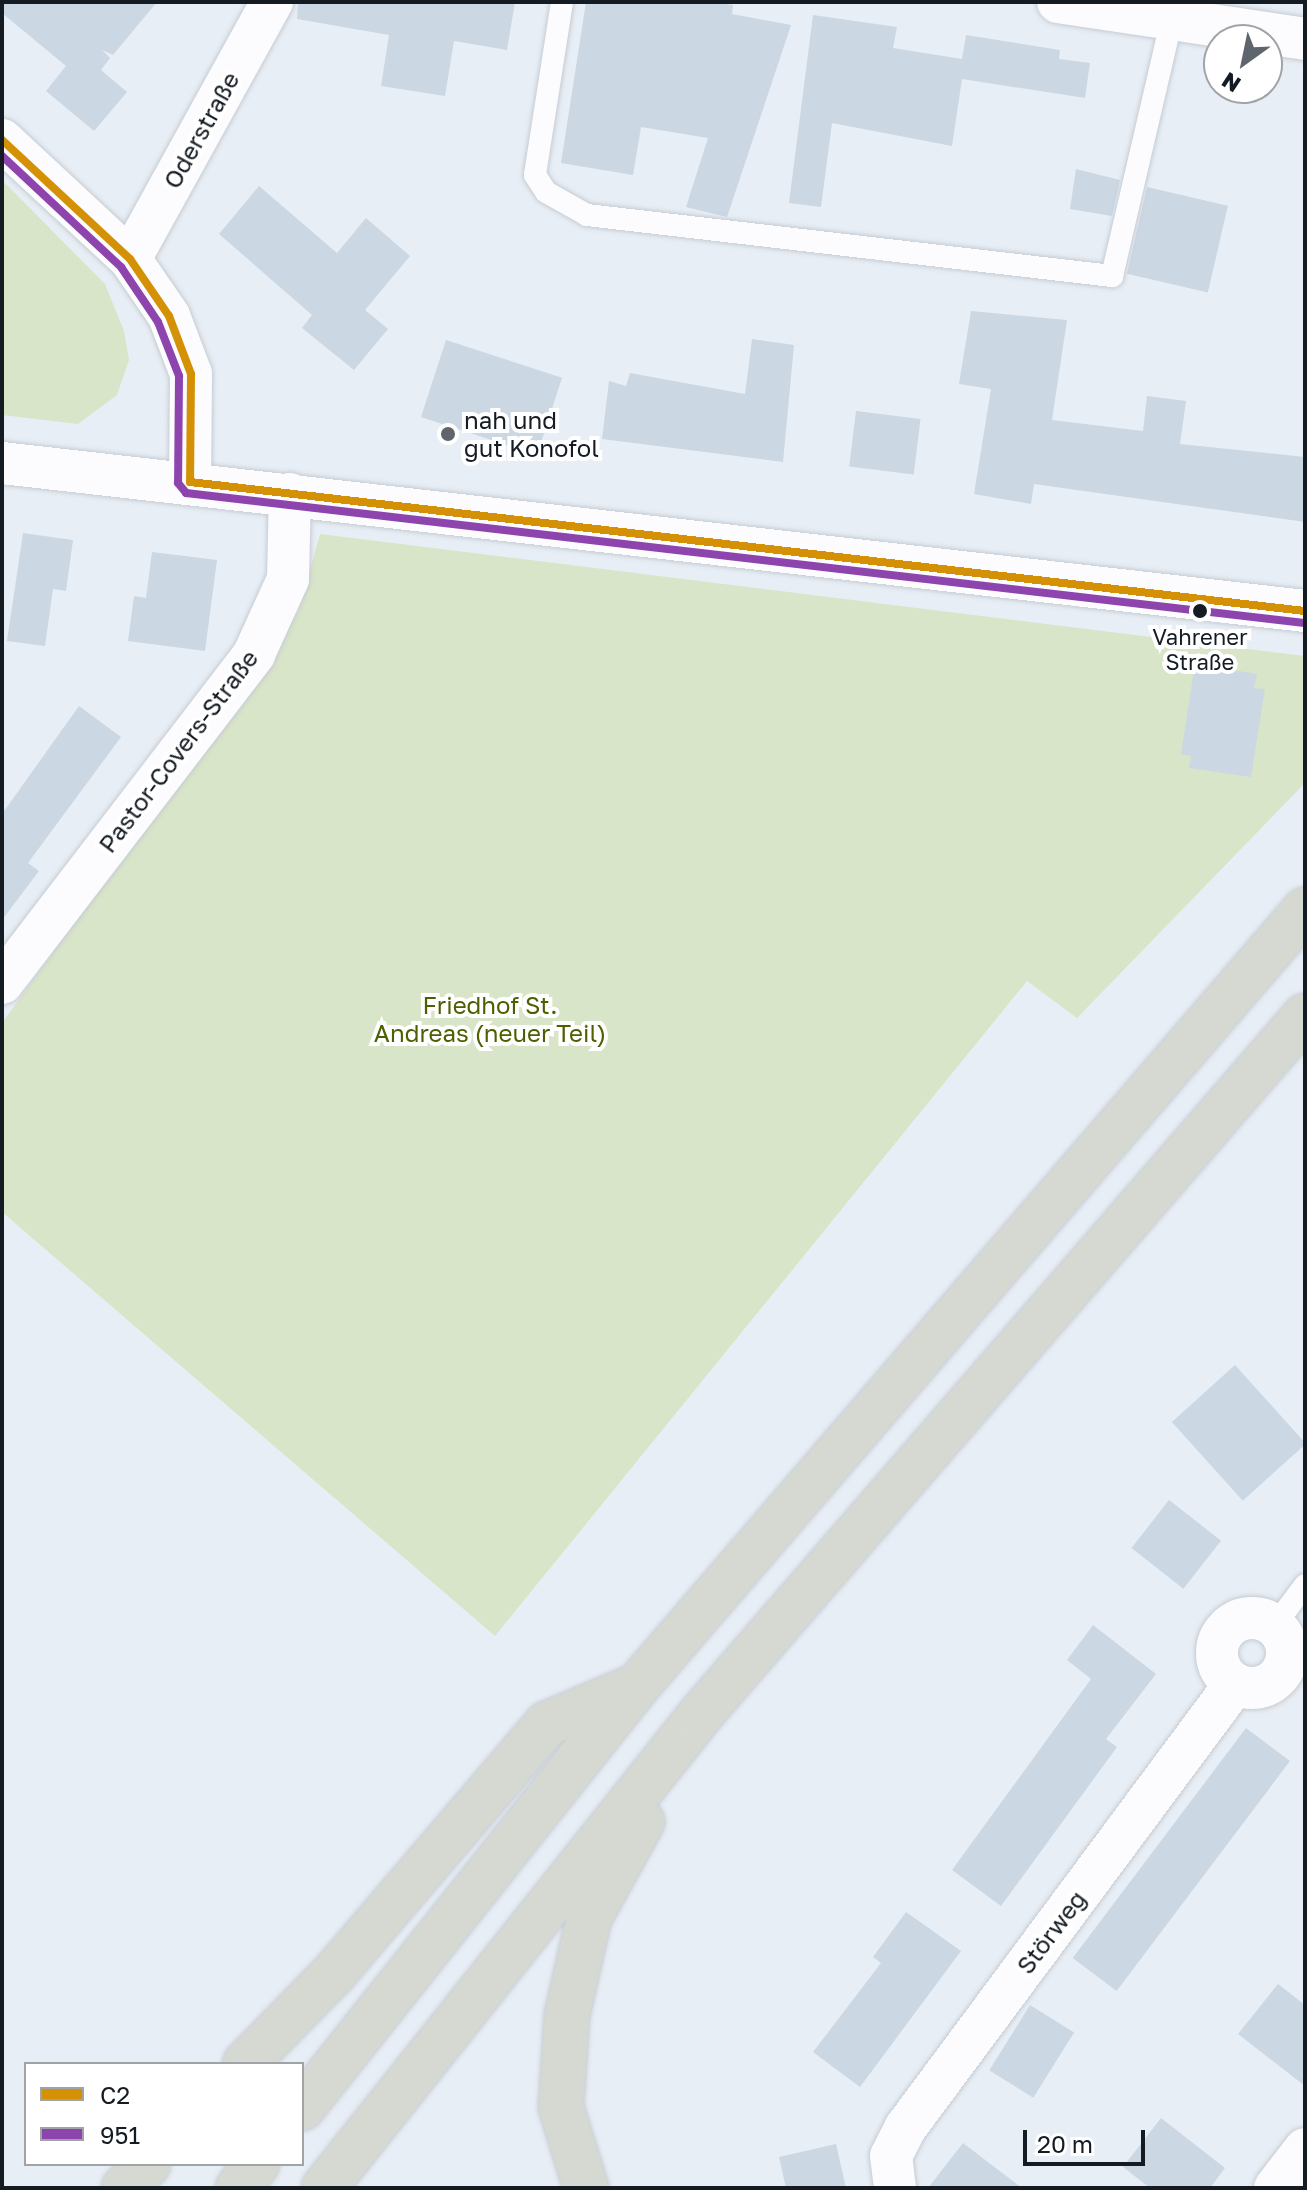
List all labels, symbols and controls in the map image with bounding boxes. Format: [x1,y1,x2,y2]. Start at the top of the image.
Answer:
north arrow [1203,24,1283,104]
street label: Oderstraße [157,67,245,193]
text: N [1216,67,1245,99]
place label: nah und gut Konofol [464,406,599,462]
marker: nah und gut Konofol [439,425,457,443]
marker: Vahrener Straße [1192,603,1208,619]
place label: Vahrener Straße [1152,623,1248,674]
street label: Pastor-Covers-Straße [92,644,264,858]
park label: Friedhof St. Andreas (neuer Teil) [374,991,606,1047]
street label: Störweg [1010,1885,1092,1979]
legend [24,2062,304,2166]
text: C2 [100,2080,130,2109]
scale bar [1027,2114,1149,2164]
text: 951 [100,2120,140,2149]
text: 20 m [1037,2129,1093,2158]

